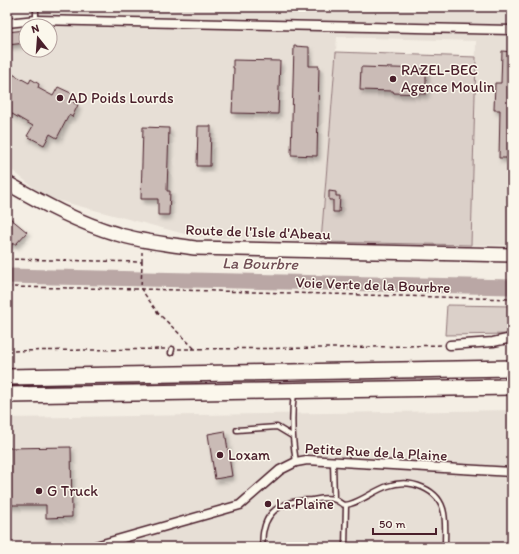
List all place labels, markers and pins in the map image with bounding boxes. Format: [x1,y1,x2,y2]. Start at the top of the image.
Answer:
place label: RAZEL-BEC Agence Moulin [401,61,495,96]
marker: RAZEL-BEC Agence Moulin [388,74,398,84]
place label: AD Poids Lourds [68,89,174,107]
marker: AD Poids Lourds [55,93,65,103]
place label: Loxam [228,446,270,464]
marker: Loxam [215,450,225,460]
place label: G Truck [47,482,98,500]
marker: G Truck [34,486,44,496]
place label: La Plaine [276,495,334,513]
marker: La Plaine [263,499,273,509]

